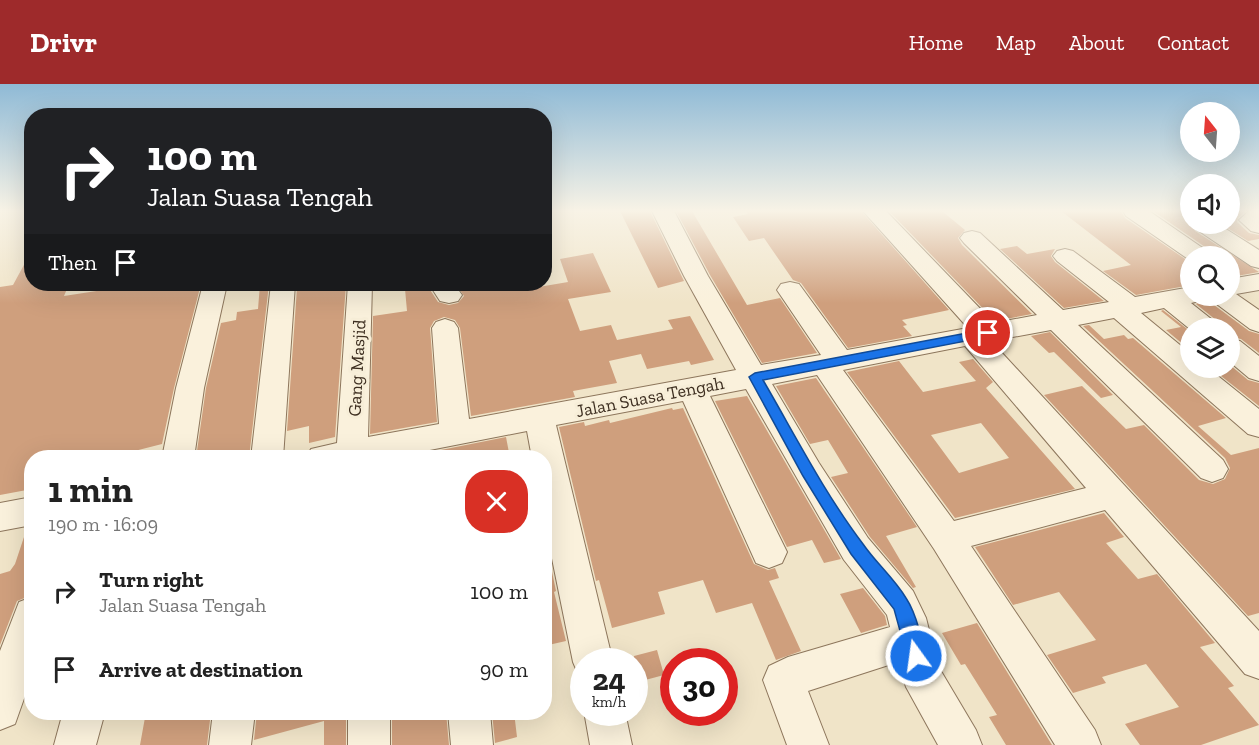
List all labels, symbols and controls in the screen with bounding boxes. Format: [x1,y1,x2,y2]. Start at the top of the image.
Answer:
text: Drivr [30,26,97,59]
text: Home [909,30,963,55]
text: Map [996,30,1036,55]
text: About [1069,30,1124,55]
text: Contact [1157,30,1229,55]
north arrow [1180,102,1240,162]
map controls [1180,102,1240,378]
text: 100 m [147,130,257,181]
icon: right [48,132,126,210]
button: sound [1180,174,1240,234]
text: Jalan Suasa Tengah [147,181,373,213]
icon: arrive [109,246,142,279]
button: search [1180,246,1240,306]
text: Then [48,249,97,276]
pin [962,307,1013,358]
icon: arrive [971,316,1004,349]
button: layers [1180,318,1240,378]
street label: Gang Masjid [343,319,371,417]
street label: Jalan Suasa Tengah [574,372,726,422]
text: 1 min [48,468,133,511]
button: close [465,470,528,533]
text: 190 m · 16:09 [48,512,158,536]
text: Turn right [99,566,203,593]
icon: right [48,575,81,608]
text: 100 m [470,578,528,605]
text: Jalan Suasa Tengah [99,593,266,617]
position arrow [884,624,948,688]
speed limit sign: 30 [660,648,738,726]
icon: arrive [48,653,81,686]
text: Arrive at destination [99,656,302,683]
text: 90 m [480,656,528,683]
text: 24 [592,662,626,698]
text: km/h [592,693,626,711]

